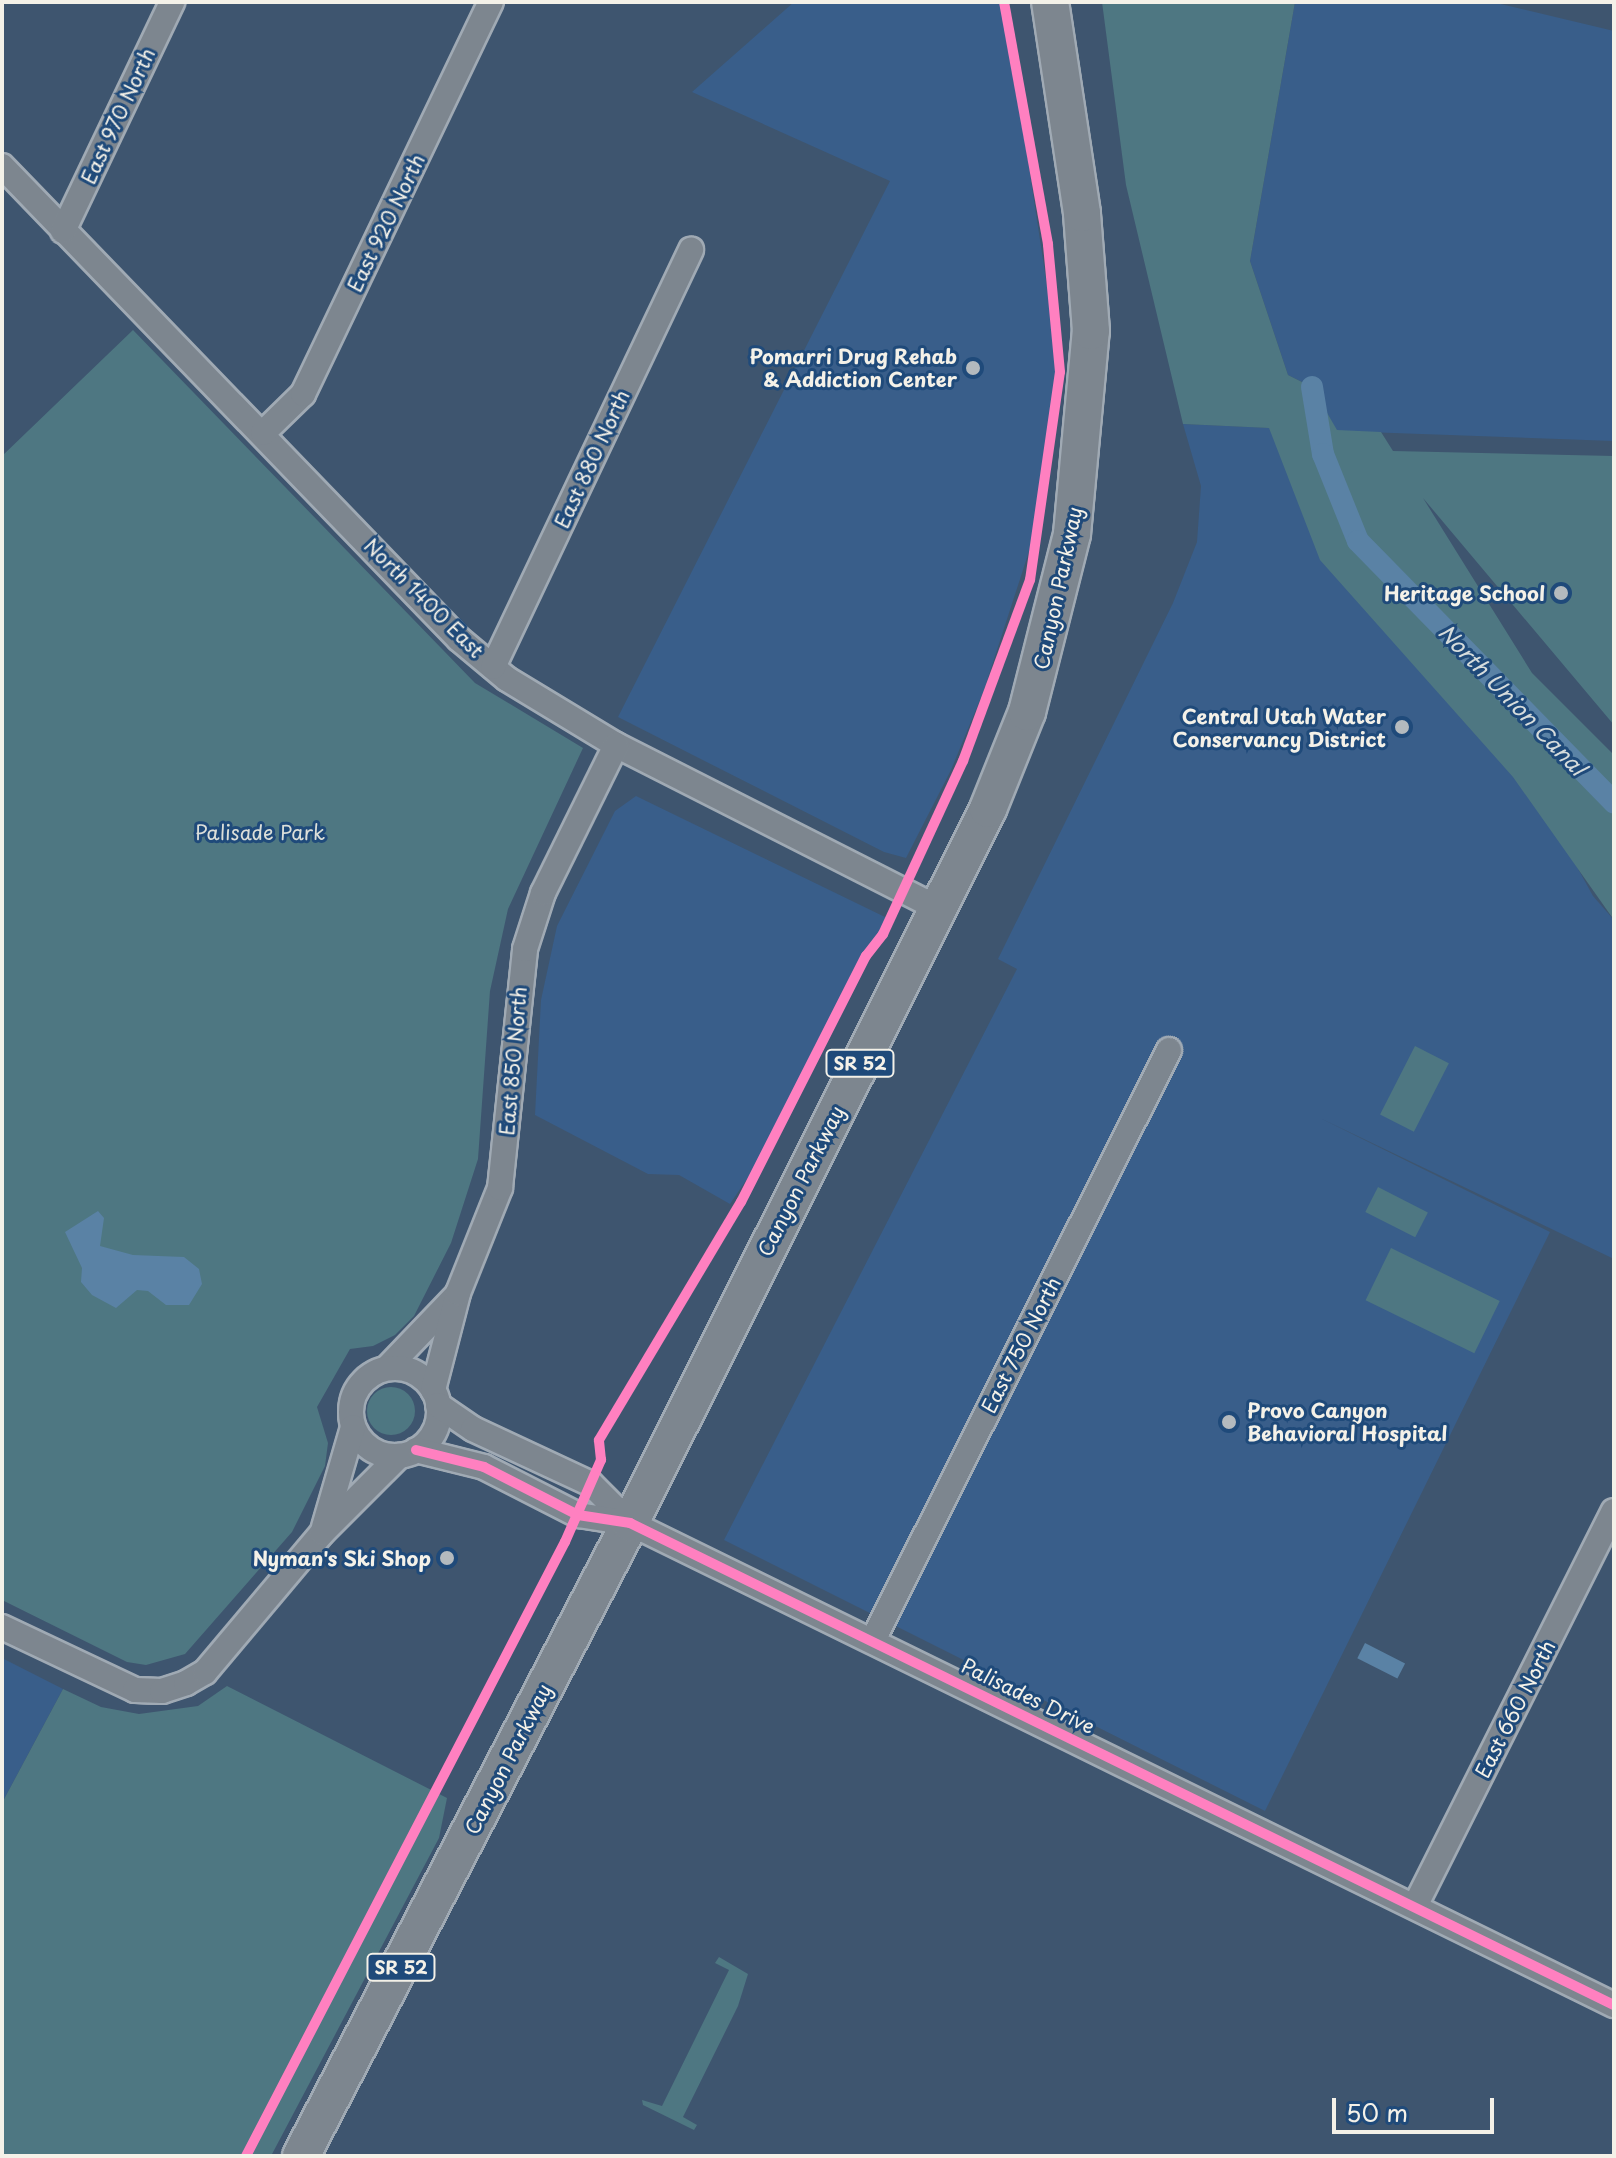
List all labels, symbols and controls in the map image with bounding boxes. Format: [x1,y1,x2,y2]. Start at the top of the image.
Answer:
street label: East 970 North [76,44,160,188]
street label: East 920 North [342,150,430,296]
place label: Pomarri Drug Rehab & Addiction Center [750,344,957,391]
marker: Pomarri Drug Rehab & Addiction Center [964,359,982,377]
street label: East 880 North [549,386,635,532]
street label: Canyon Parkway [1029,504,1087,672]
street label: North 1400 East [359,533,489,663]
place label: Heritage School [1384,581,1545,605]
marker: Heritage School [1552,584,1570,602]
water label: North Union Canal [1434,618,1592,780]
place label: Central Utah Water Conservancy District [1172,704,1386,751]
marker: Central Utah Water Conservancy District [1393,718,1411,736]
park label: Palisade Park [195,820,325,844]
street label: East 850 North [495,985,531,1137]
road number: SR 52 [824,1049,896,1077]
street label: Canyon Parkway [753,1101,849,1261]
street label: East 750 North [977,1274,1065,1416]
place label: Provo Canyon Behavioral Hospital [1247,1398,1447,1445]
marker: Provo Canyon Behavioral Hospital [1218,1411,1240,1433]
place label: Nyman's Ski Shop [252,1546,431,1570]
marker: Nyman's Ski Shop [438,1549,456,1567]
street label: East 660 North [1470,1636,1560,1782]
street label: Palisades Drive [957,1653,1099,1739]
street label: Canyon Parkway [460,1679,556,1839]
road number: SR 52 [365,1953,437,1981]
scale bar [1336,2082,1498,2132]
text: 50 m [1346,2094,1408,2130]

